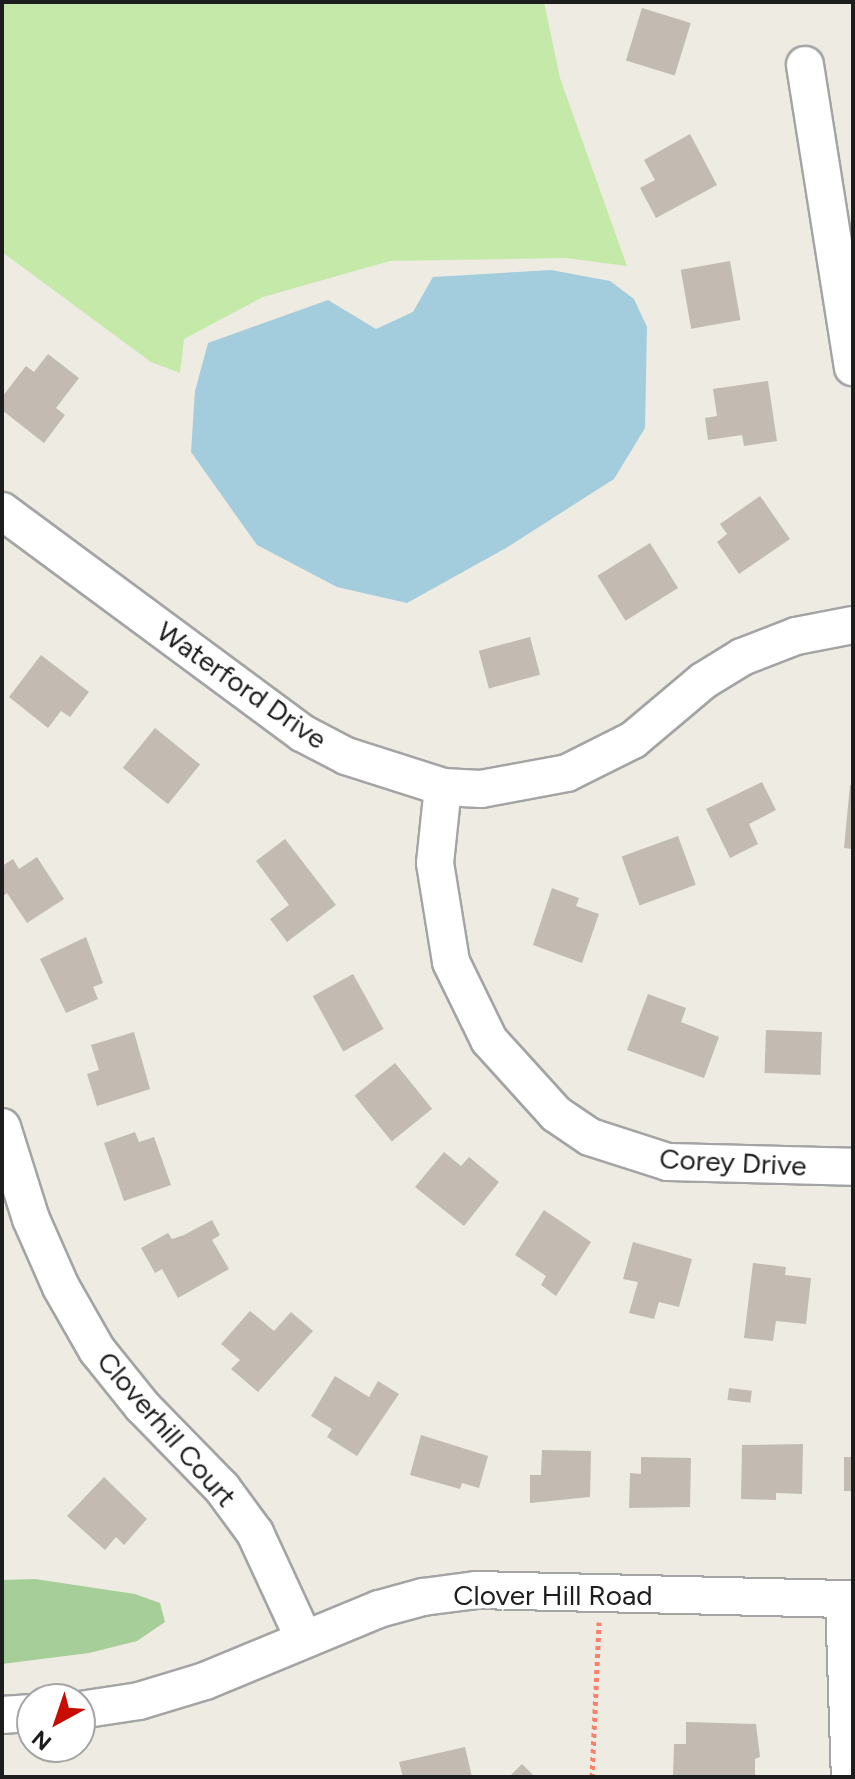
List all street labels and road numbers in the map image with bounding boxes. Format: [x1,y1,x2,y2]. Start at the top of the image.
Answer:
street label: Waterford Drive [151,614,333,756]
street label: Corey Drive [659,1141,807,1183]
street label: Cloverhill Court [90,1345,244,1513]
street label: Clover Hill Road [453,1578,653,1612]

